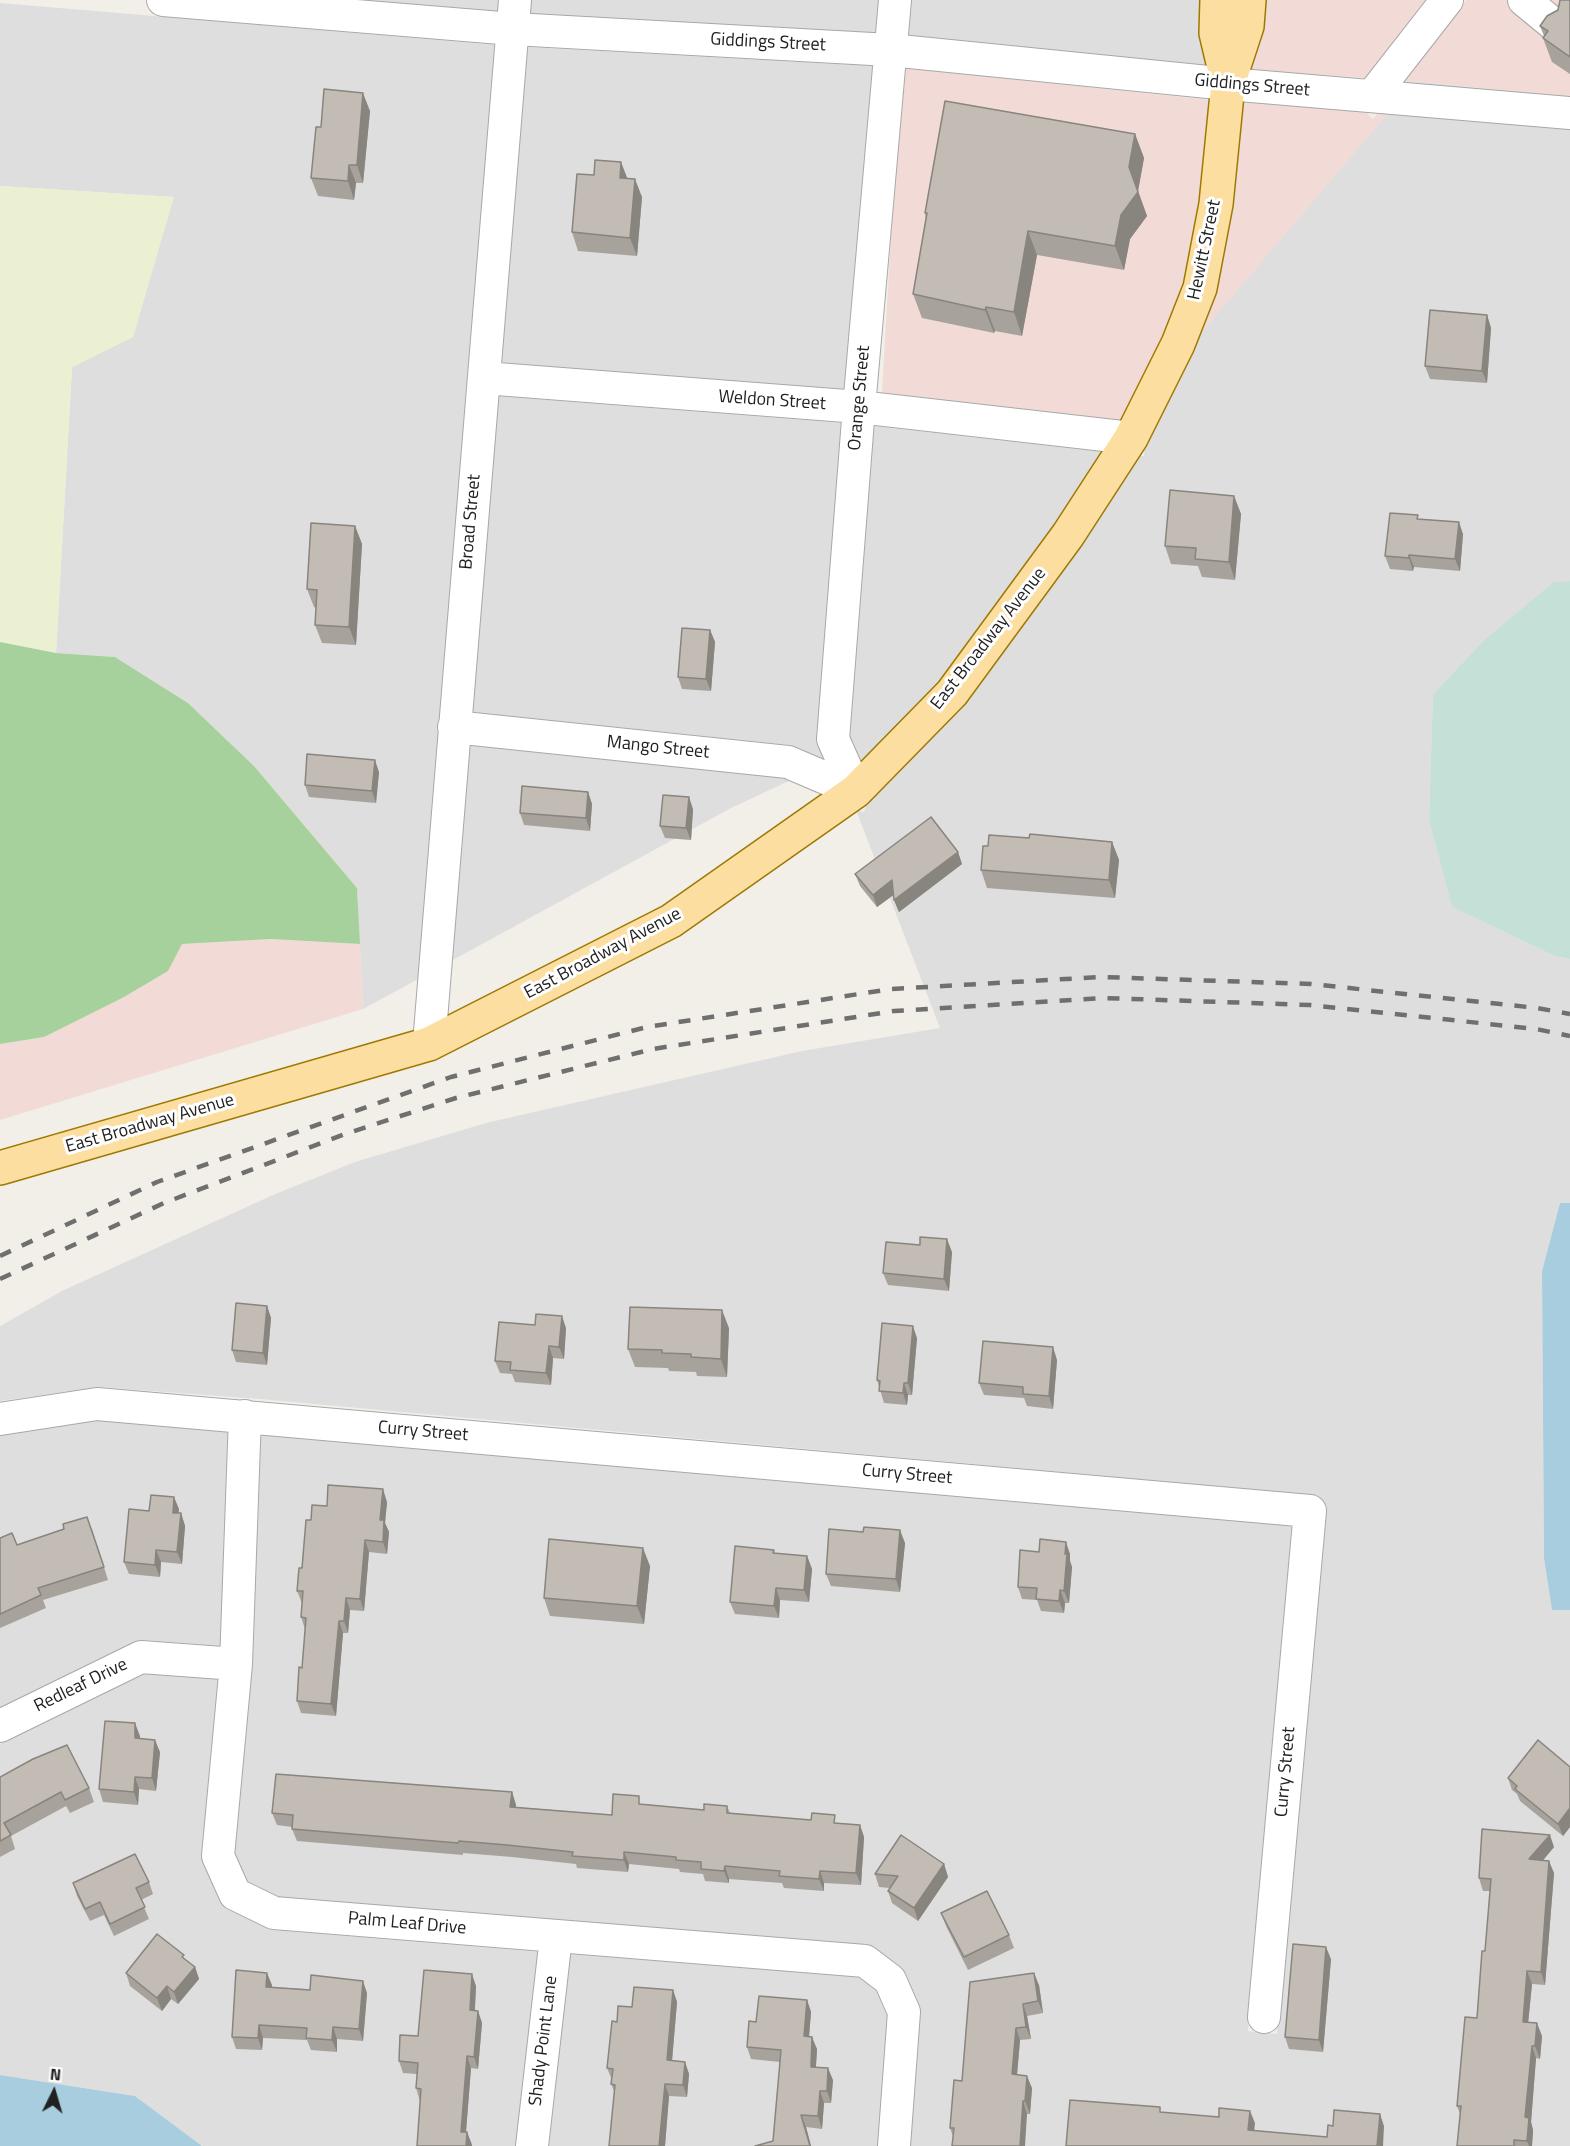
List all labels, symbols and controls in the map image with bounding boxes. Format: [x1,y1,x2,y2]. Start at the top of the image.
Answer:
street label: Giddings Street [710,29,826,57]
street label: Giddings Street [1193,70,1311,102]
street label: Hewitt Street [1184,198,1226,302]
street label: Orange Street [845,345,875,451]
street label: Weldon Street [717,386,827,416]
street label: Broad Street [456,473,486,571]
street label: East Broadway Avenue [927,564,1051,714]
street label: Mango Street [606,732,710,764]
street label: East Broadway Avenue [521,904,685,1004]
street label: East Broadway Avenue [63,1090,237,1158]
street label: Curry Street [377,1417,469,1447]
street label: Curry Street [861,1460,953,1490]
street label: Redleaf Drive [31,1654,131,1718]
street label: Curry Street [1271,1726,1301,1818]
street label: Palm Leaf Drive [347,1908,467,1940]
street label: Shady Point Lane [525,1975,563,2107]
north arrow [24,2062,84,2122]
text: N [49,2062,62,2087]

